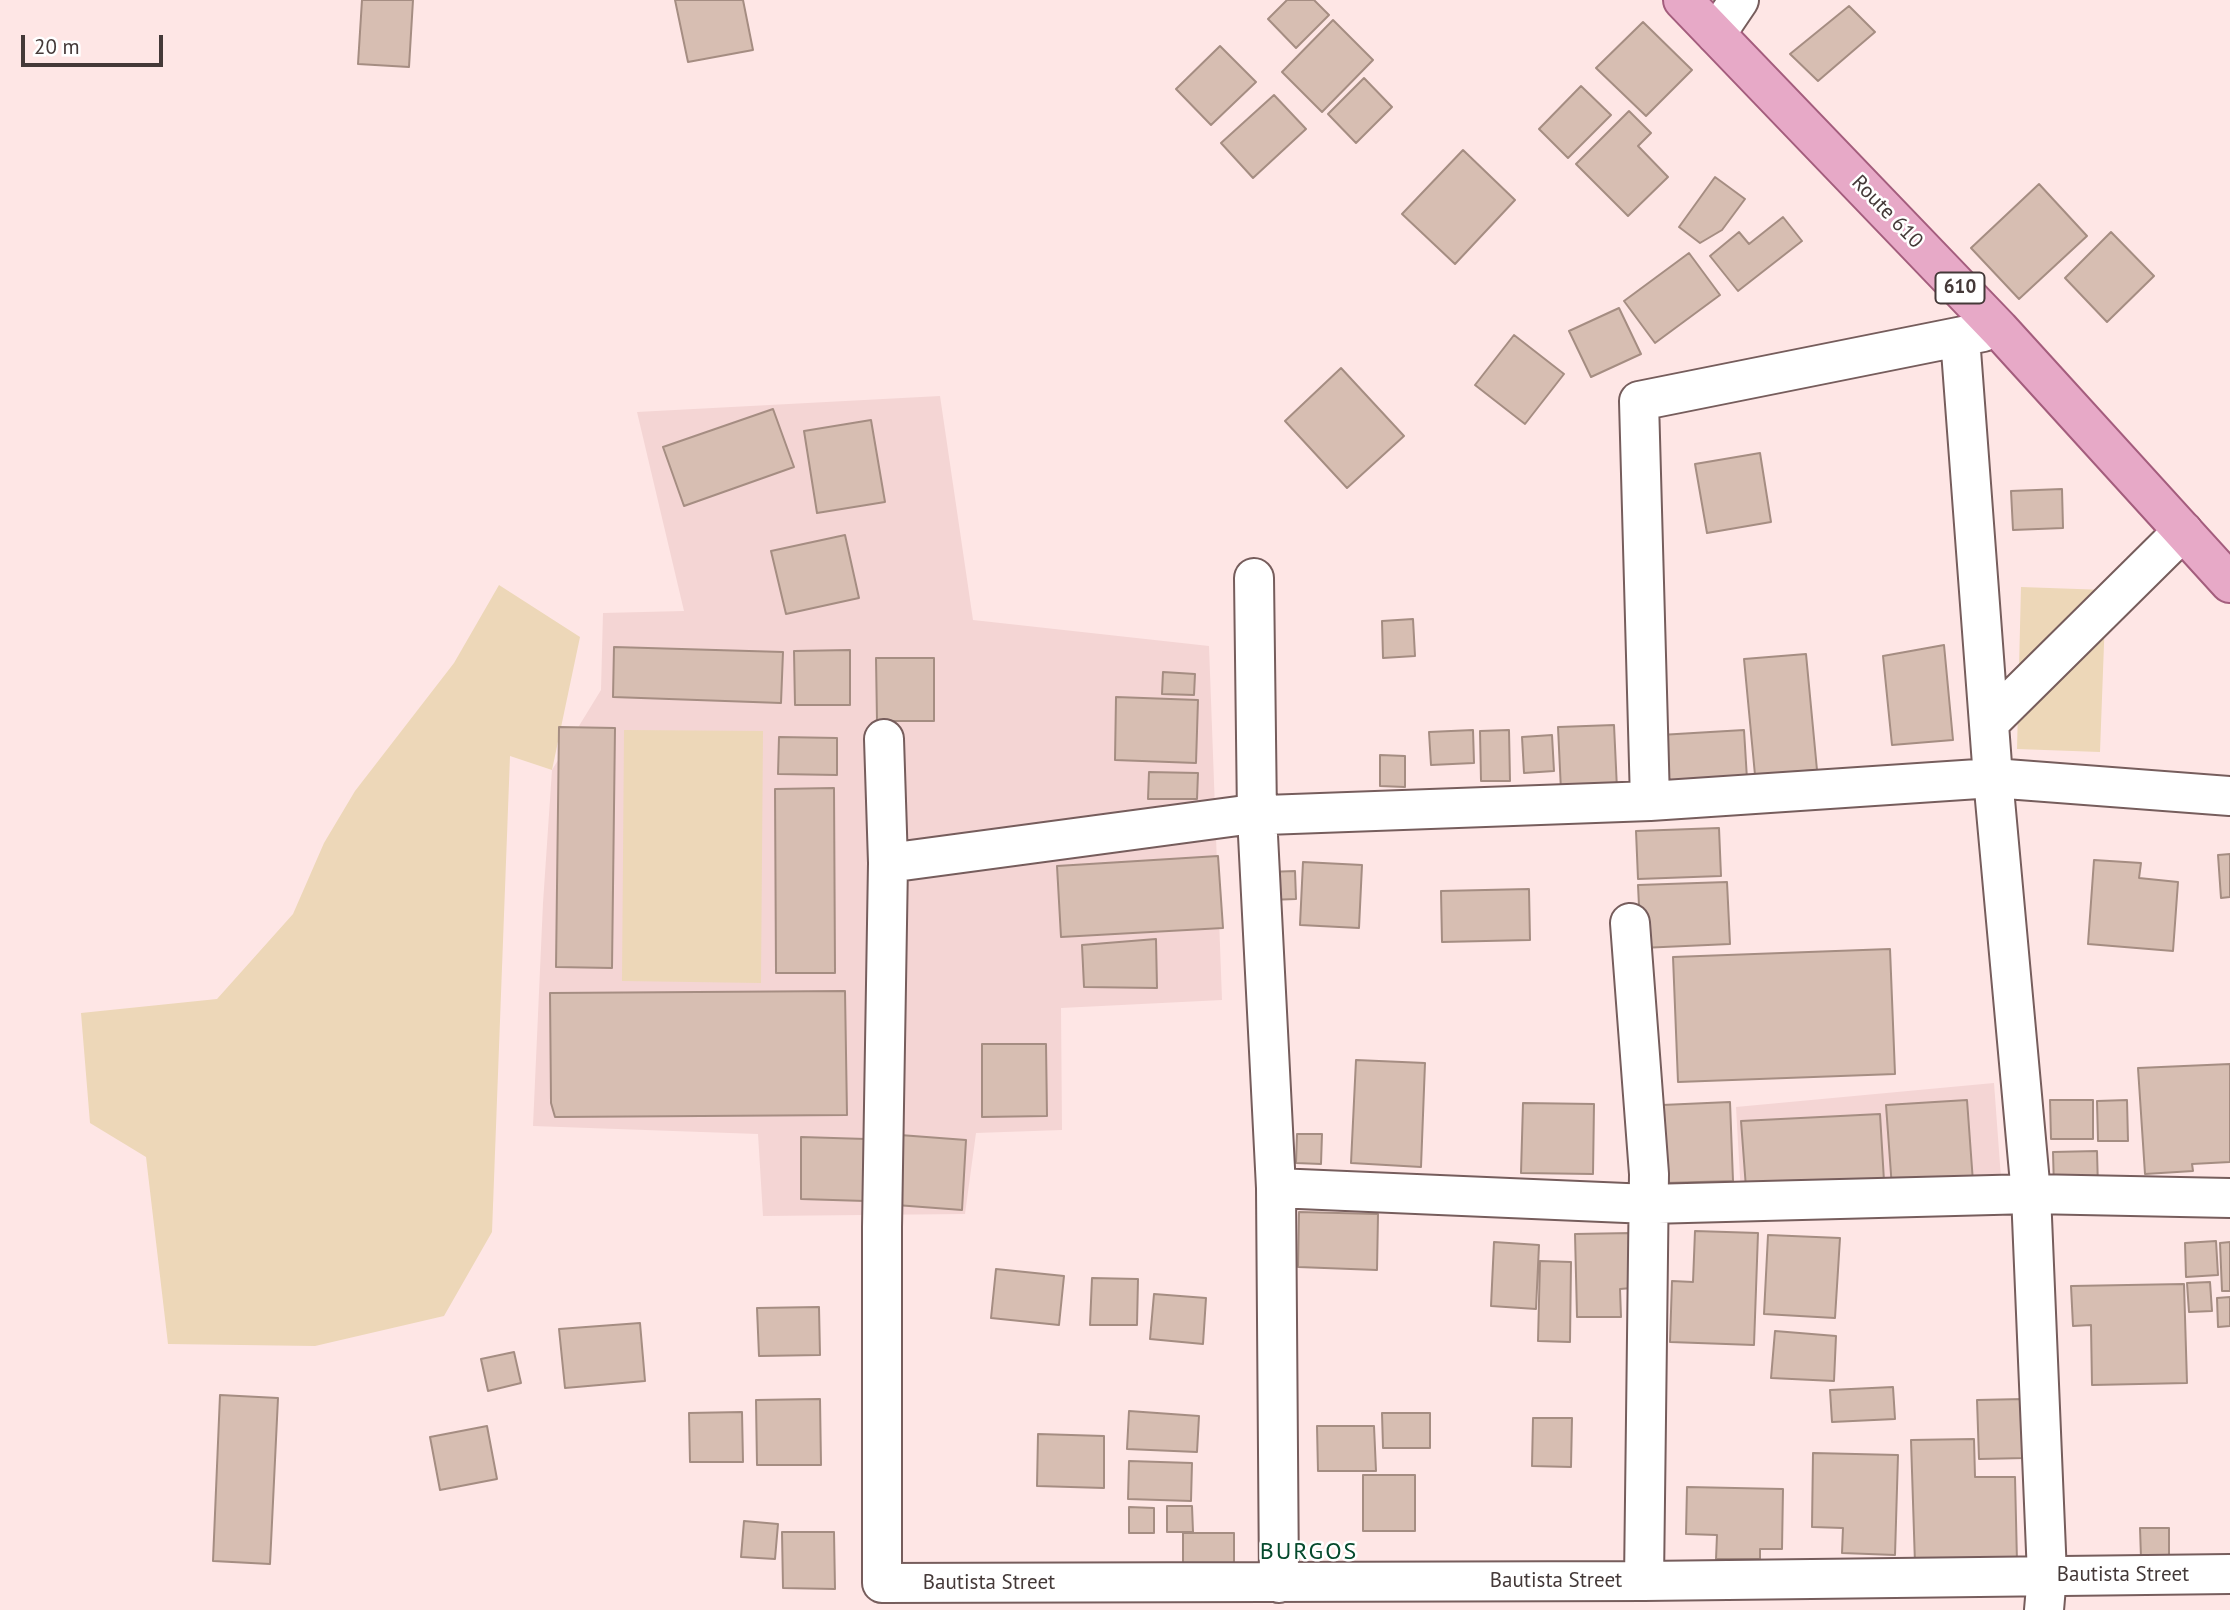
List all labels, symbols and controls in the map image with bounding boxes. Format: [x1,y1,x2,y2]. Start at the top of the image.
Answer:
scale bar [24,21,166,65]
text: 20 m [34,33,80,60]
street label: Route 610 [1846,170,1928,254]
road number: 610 [1936,272,1984,304]
district label: BURGOS [1260,1538,1358,1566]
street label: Bautista Street [2057,1562,2189,1588]
street label: Bautista Street [1490,1568,1622,1594]
street label: Bautista Street [923,1570,1055,1596]

